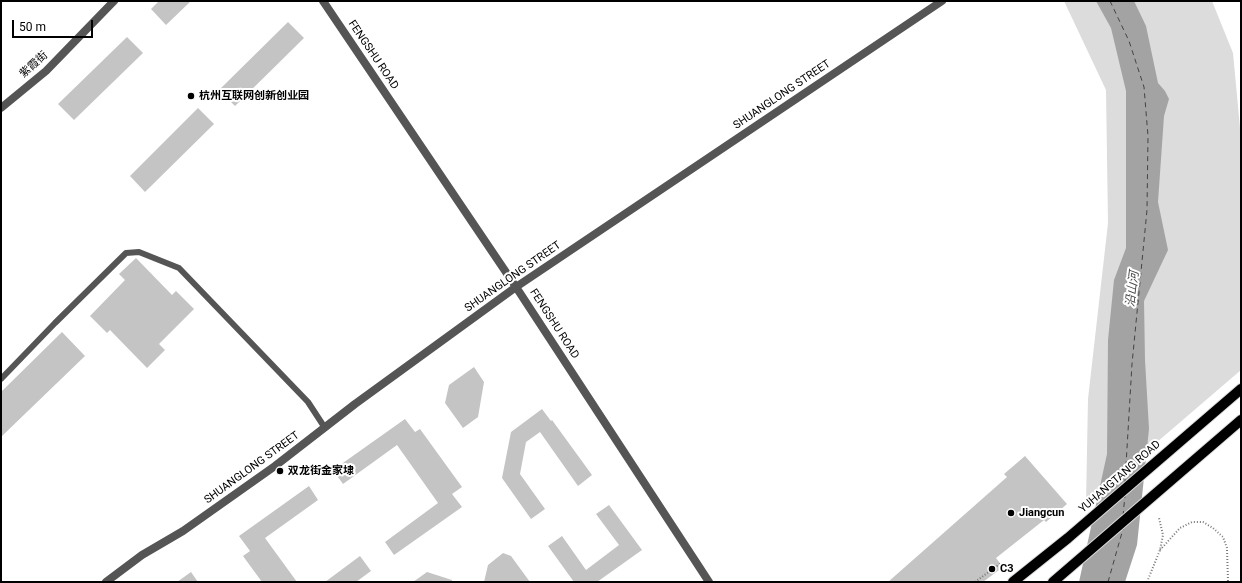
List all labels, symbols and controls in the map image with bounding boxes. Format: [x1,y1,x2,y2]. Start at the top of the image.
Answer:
scale bar [14,12,95,38]
street label: FENGSHU ROAD [345,18,401,92]
text: 50 m [19,20,46,34]
street label: 紫霞街 [17,49,51,81]
street label: SHUANGLONG STREET [731,58,833,132]
place label: 杭州互联网创新创业园 [199,89,309,103]
marker: 杭州互联网创新创业园 [186,91,196,101]
street label: SHUANGLONG STREET [462,239,564,315]
water label: 沿山河 [1124,270,1142,308]
street label: FENGSHU ROAD [527,287,581,361]
street label: SHUANGLONG STREET [202,429,302,507]
street label: YUHANGTANG ROAD [1077,438,1163,516]
place label: 双龙街金家埭 [288,464,354,478]
marker: 双龙街金家埭 [275,466,285,476]
place label: Jiangcun [1019,506,1064,520]
marker: Jiangcun [1006,508,1016,518]
place label: C3 [1000,562,1014,576]
marker: C3 [987,564,997,574]

